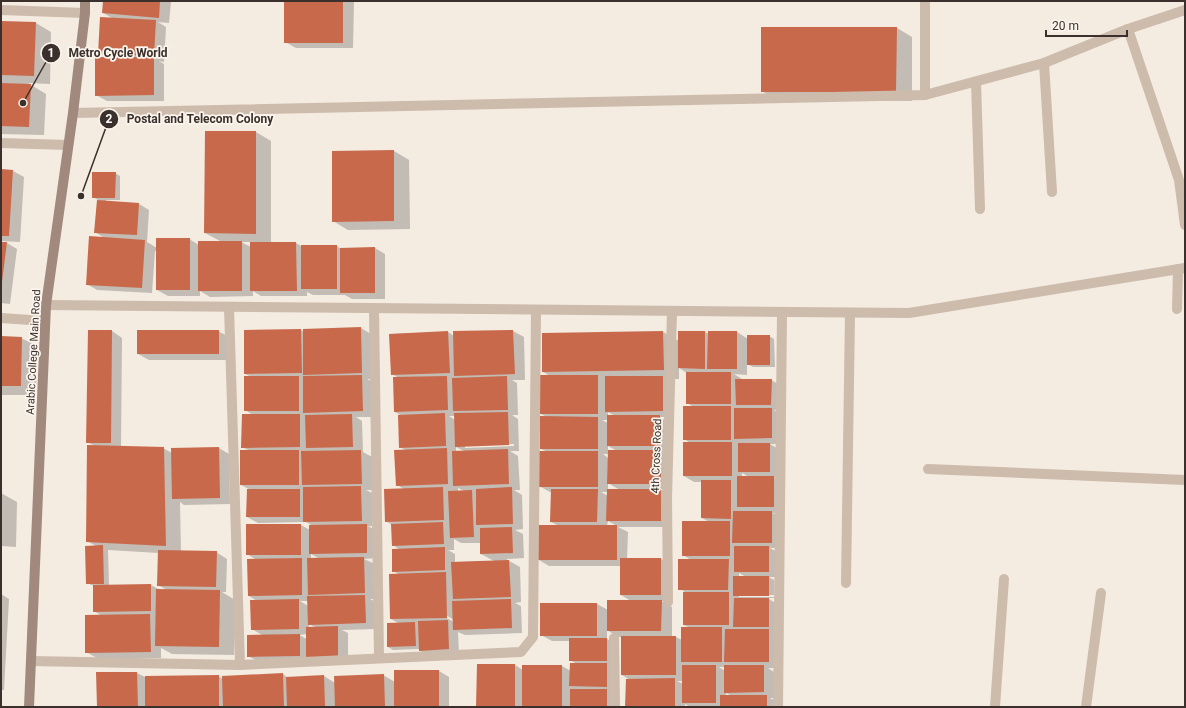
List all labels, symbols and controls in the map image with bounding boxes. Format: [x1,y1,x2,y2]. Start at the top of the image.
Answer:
scale bar [1046,12,1127,38]
text: 20 m [1052,19,1079,33]
callout: Metro Cycle World [41,41,176,65]
text: 1 [48,46,54,60]
text: Metro Cycle World [68,46,168,60]
callout: Postal and Telecom Colony [99,107,282,131]
text: 2 [106,112,113,126]
text: Postal and Telecom Colony [127,112,274,126]
street label: Arabic College Main Road [24,289,43,415]
street label: 4th Cross Road [649,418,664,494]

